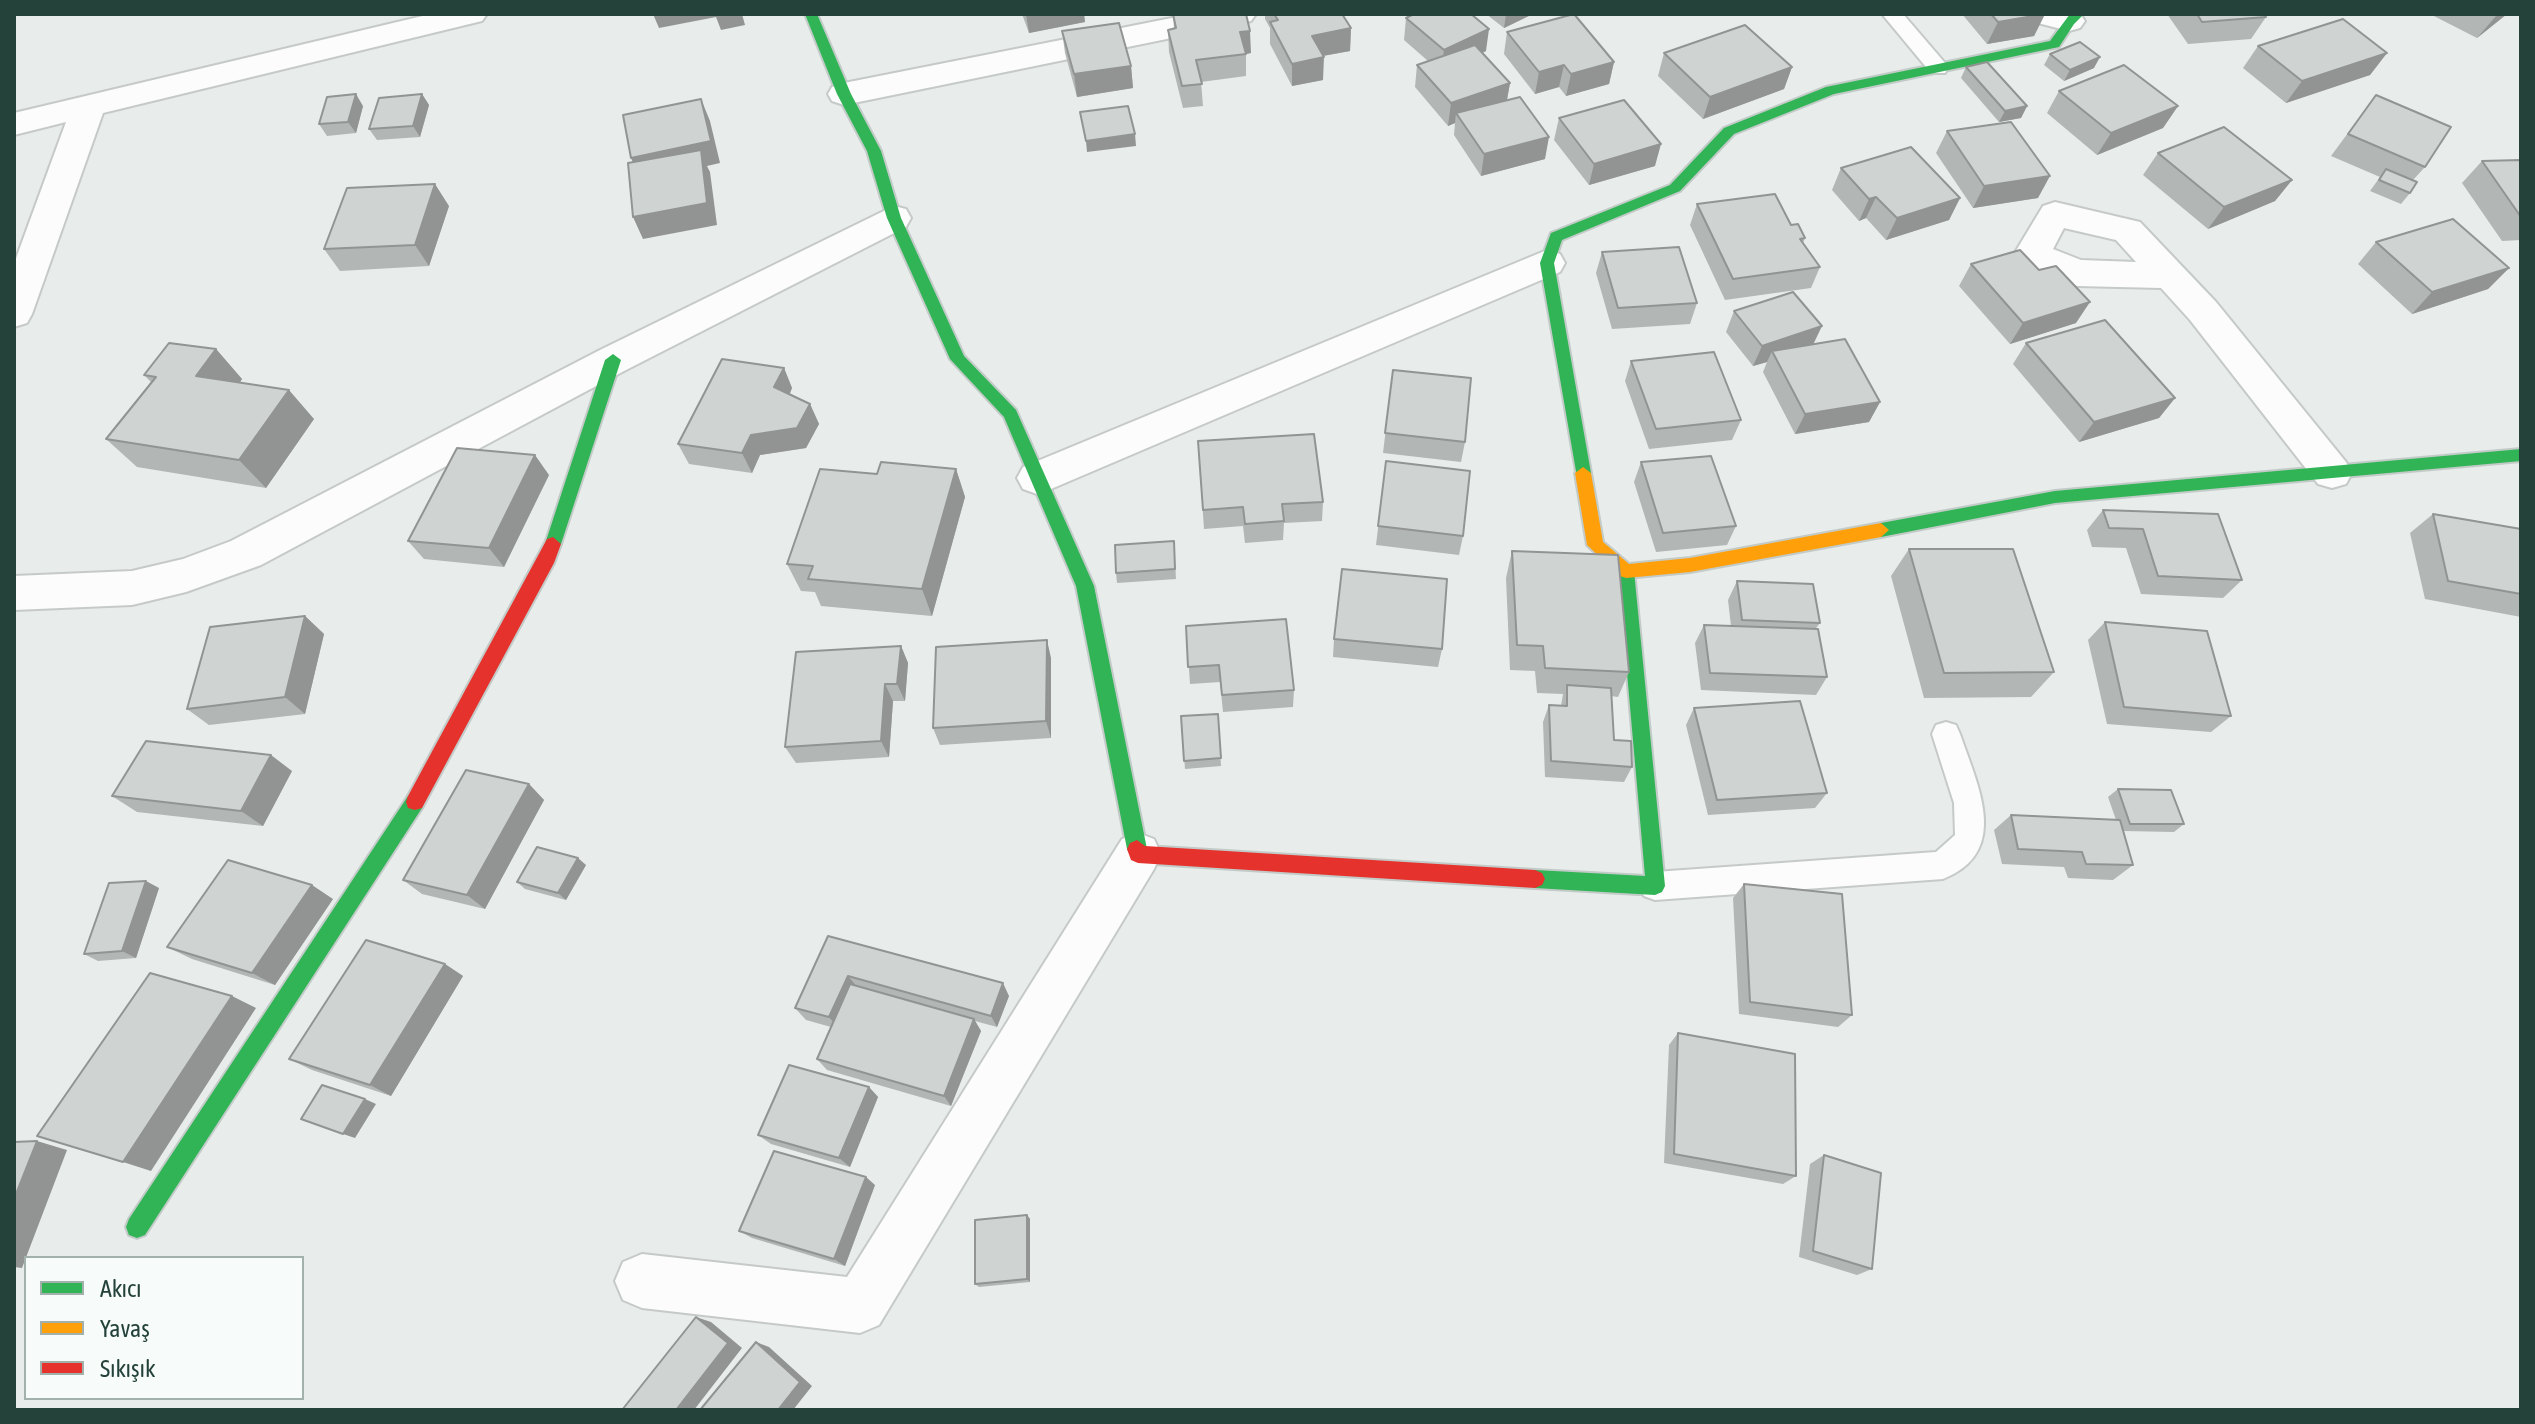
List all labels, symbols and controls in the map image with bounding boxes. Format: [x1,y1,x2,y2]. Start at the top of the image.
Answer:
legend [24,1256,304,1400]
text: Akıcı [100,1275,142,1302]
text: Yavaş [100,1315,150,1342]
text: Sıkışık [100,1355,156,1382]

